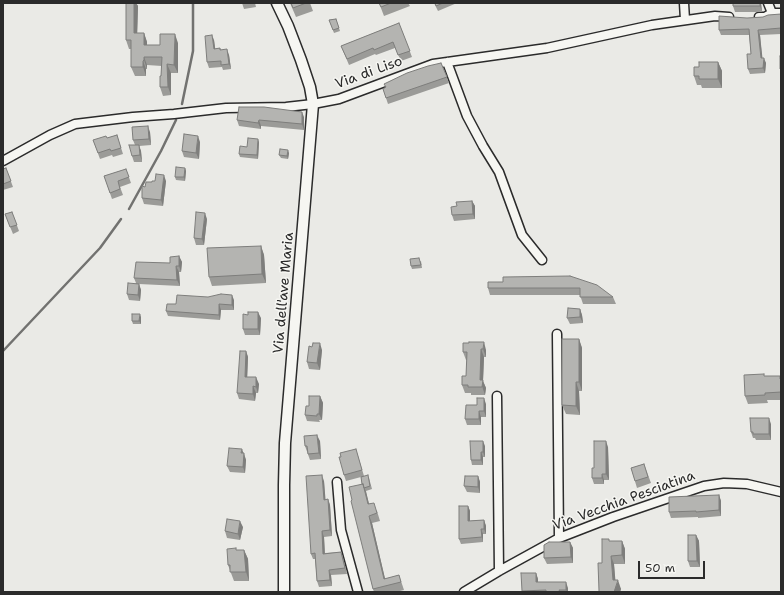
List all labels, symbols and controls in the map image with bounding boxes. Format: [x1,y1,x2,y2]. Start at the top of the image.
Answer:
street label: Via di Liso [333,53,405,93]
street label: Via dell'ave Maria [270,232,298,354]
street label: Via Vecchia Pesciatina [551,467,697,535]
scale bar [640,553,707,579]
text: 50 m [645,560,675,576]

